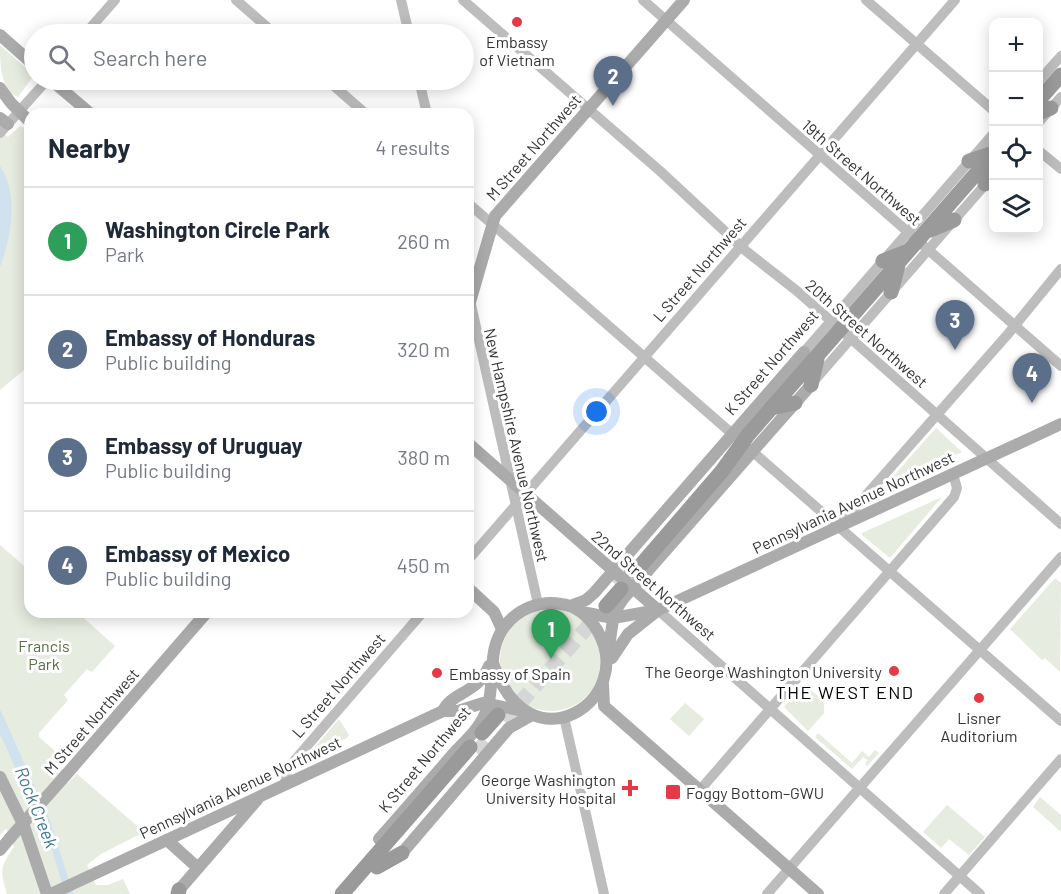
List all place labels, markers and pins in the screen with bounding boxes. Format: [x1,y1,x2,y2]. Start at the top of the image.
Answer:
marker: Embassy of Vietnam [510,15,524,29]
place label: Embassy of Vietnam [479,32,555,69]
pin: 2 [594,57,632,106]
pin: 3 [936,300,974,350]
pin: 4 [1012,354,1052,403]
pin: 1 [532,610,570,659]
place label: The George Washington University [645,662,883,681]
place label: Embassy of Spain [449,664,571,683]
marker: The George Washington University [887,664,901,678]
marker: Embassy of Spain [430,666,444,680]
marker: Lisner Auditorium [972,691,986,705]
place label: Lisner Auditorium [940,708,1018,745]
place label: George Washington University Hospital [481,770,616,807]
marker: George Washington University Hospital [621,779,639,797]
marker: Foggy Bottom–GWU [664,783,682,801]
place label: Foggy Bottom–GWU [686,783,824,802]

